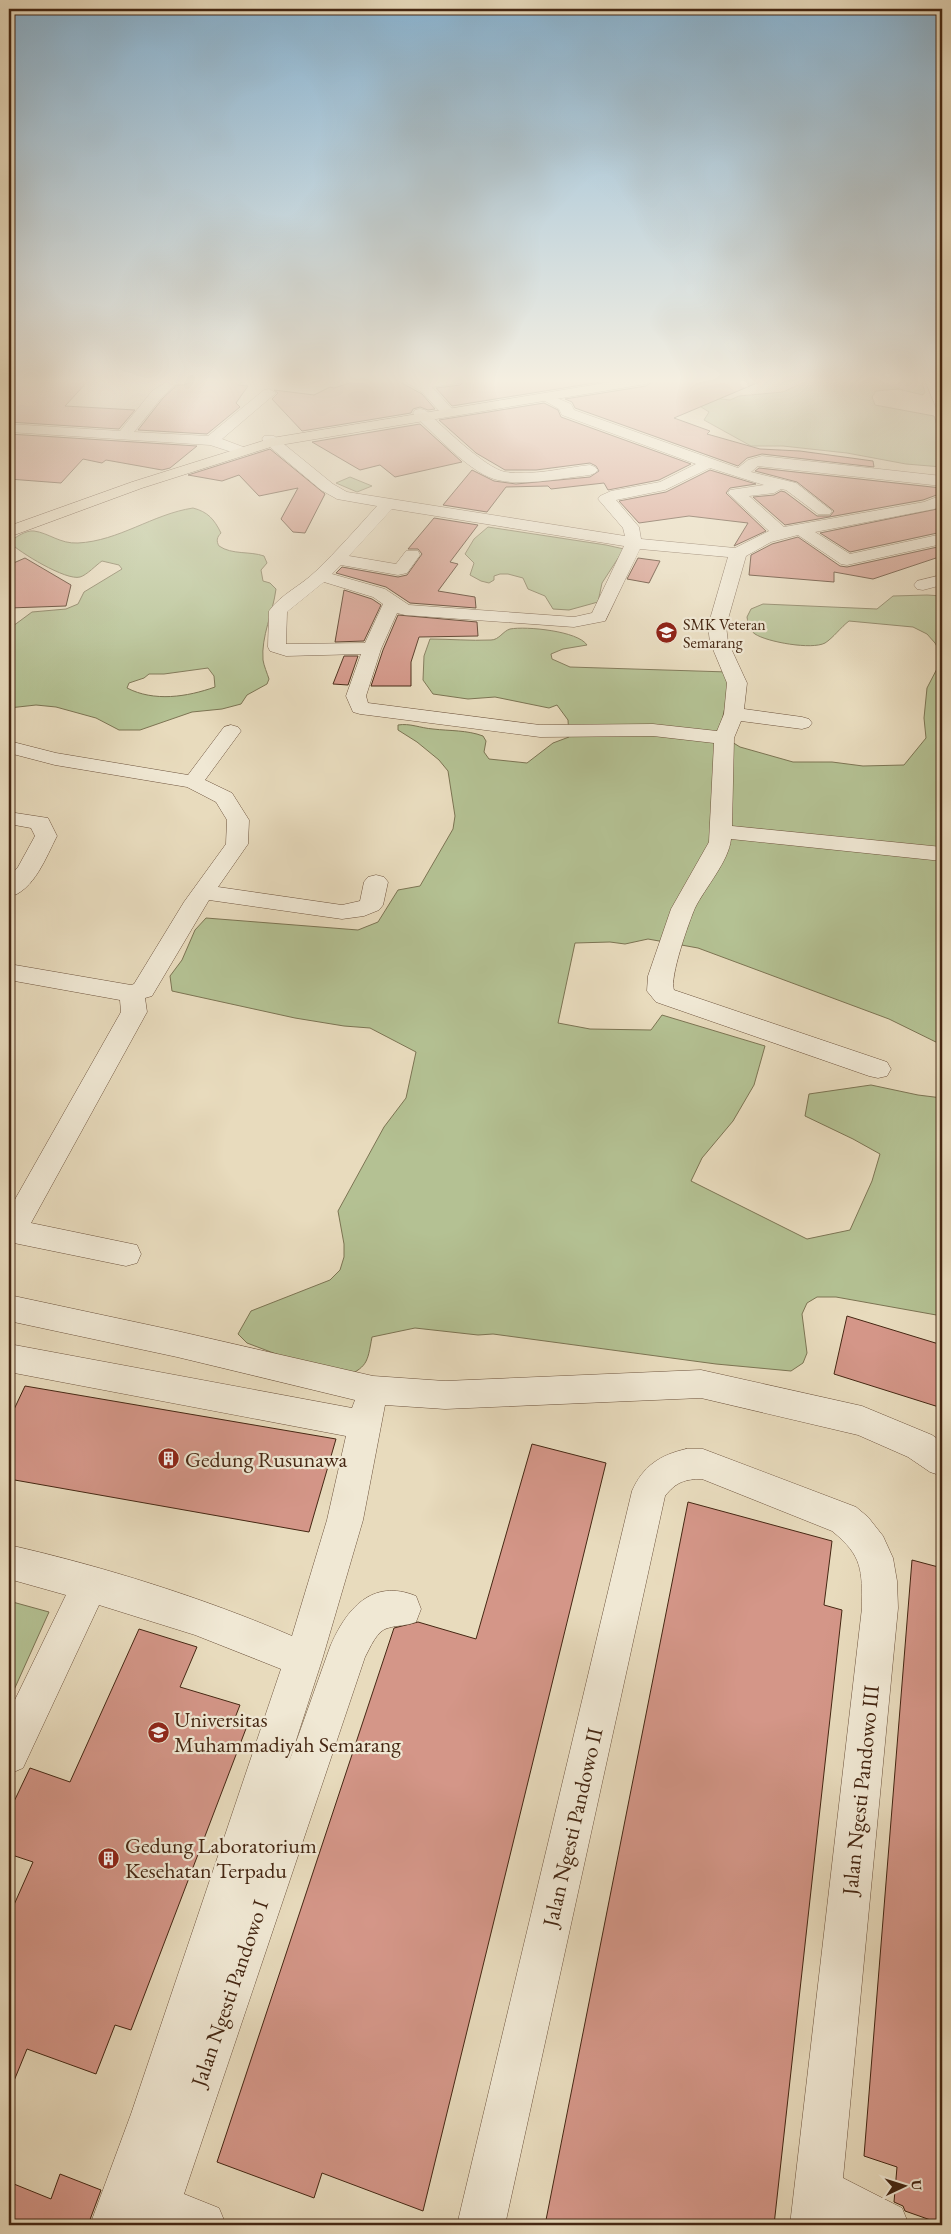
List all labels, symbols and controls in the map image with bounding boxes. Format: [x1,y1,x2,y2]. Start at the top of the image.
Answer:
place label: SMK Veteran Semarang [683,614,766,653]
school or university icon: SMK Veteran Semarang [655,621,679,645]
place label: Gedung Rusunawa [185,1445,347,1474]
building icon: Gedung Rusunawa [157,1447,181,1471]
street label: Jalan Ngesti Pandowo III [835,1683,886,1899]
place label: Universitas Muhammadiyah Semarang [174,1705,401,1759]
school or university icon: Universitas Muhammadiyah Semarang [146,1720,170,1744]
street label: Jalan Ngesti Pandowo II [535,1724,610,1932]
place label: Gedung Laboratorium Kesehatan Terpadu [125,1831,317,1885]
building icon: Gedung Laboratorium Kesehatan Terpadu [97,1846,121,1870]
street label: Jalan Ngesti Pandowo I [183,1895,275,2093]
north arrow [878,2162,928,2212]
text: U [908,2179,926,2191]

